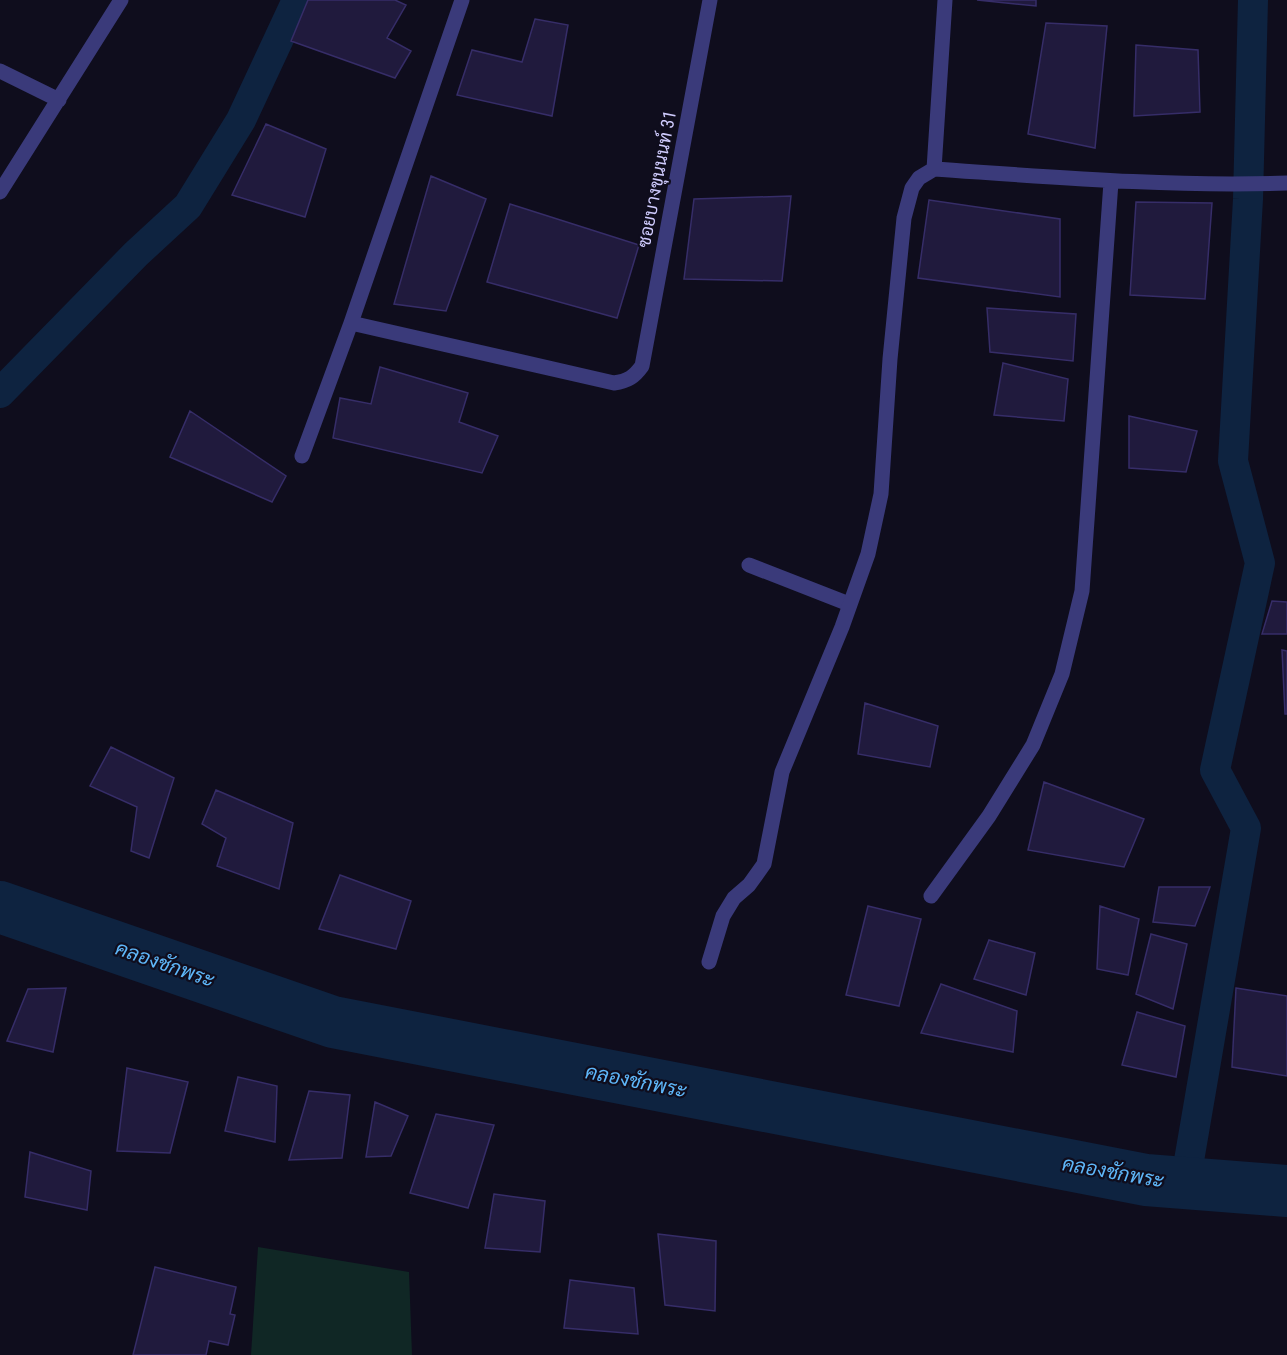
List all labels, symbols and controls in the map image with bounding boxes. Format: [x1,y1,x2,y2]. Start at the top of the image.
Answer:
street label: ซอยบางขุนนนท์ 31 [631,108,682,250]
water label: คลองชักพระ [112,936,218,992]
water label: คลองชักพระ [583,1059,689,1103]
water label: คลองชักพระ [1060,1151,1166,1193]

